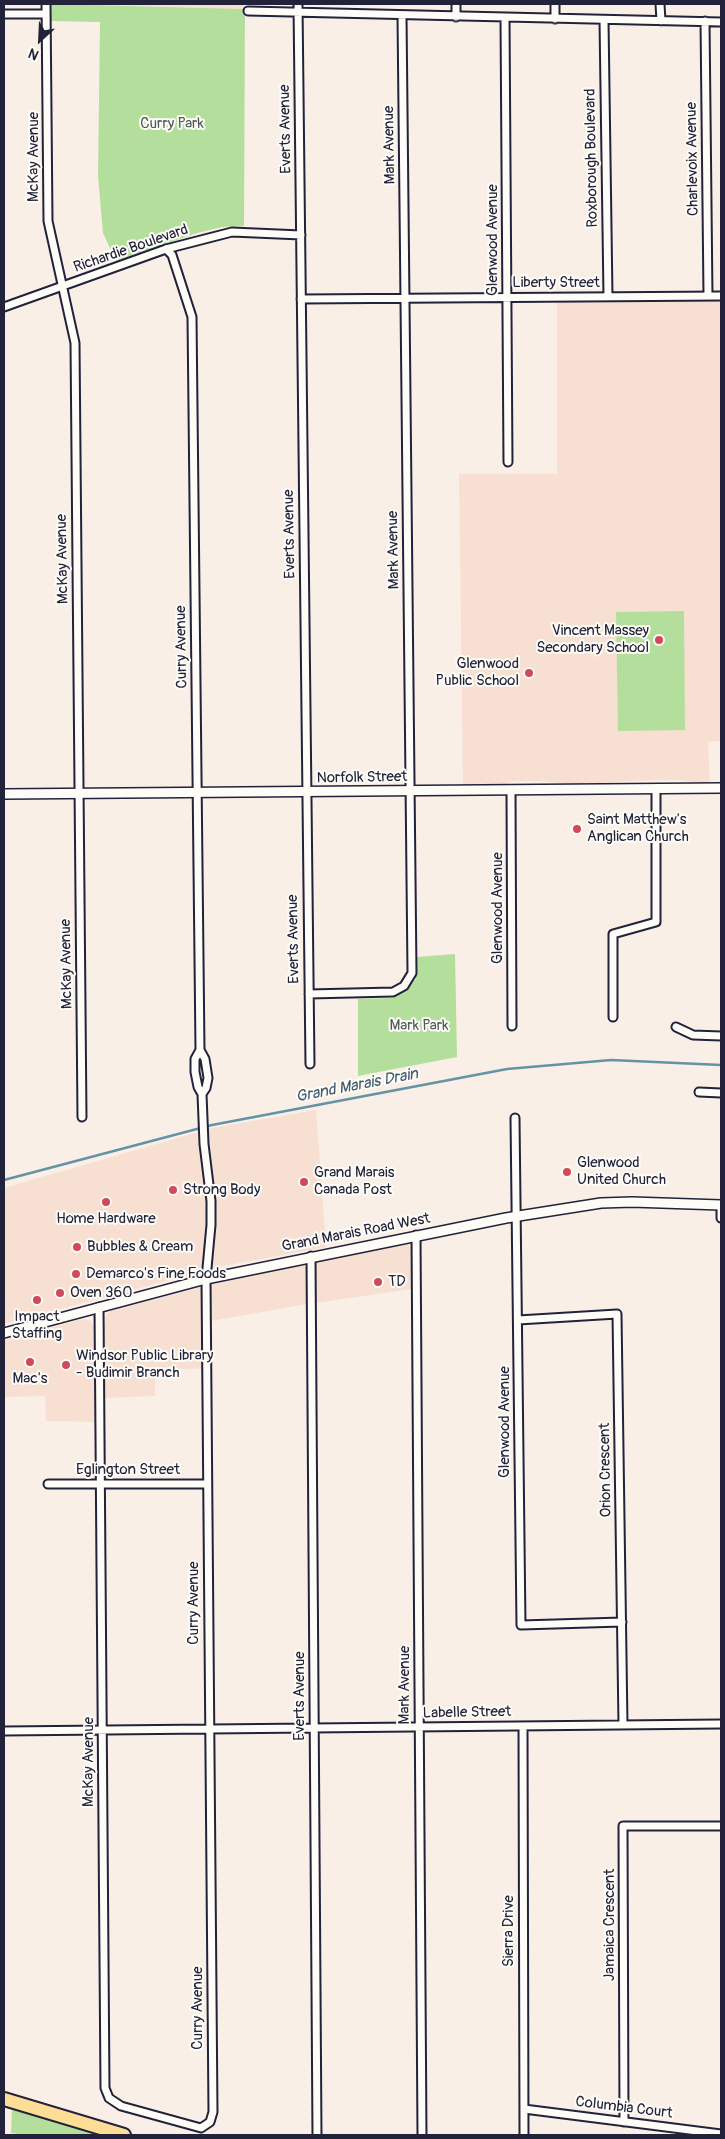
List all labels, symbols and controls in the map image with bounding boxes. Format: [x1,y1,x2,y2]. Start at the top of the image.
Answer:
north arrow [15,15,65,65]
text: N [26,44,41,64]
street label: Everts Avenue [276,84,296,174]
street label: Roxborough Boulevard [582,88,602,228]
street label: Charlevoix Avenue [683,102,703,216]
street label: Mark Avenue [380,105,400,185]
street label: McKay Avenue [25,112,43,202]
park label: Curry Park [140,115,204,133]
street label: Glenwood Avenue [484,184,502,296]
street label: Richardie Boulevard [71,221,191,277]
street label: Liberty Street [512,274,600,292]
street label: Everts Avenue [280,489,300,579]
street label: Mark Avenue [384,510,404,590]
street label: McKay Avenue [53,514,73,604]
street label: Curry Avenue [172,605,192,689]
place label: Vincent Massey Secondary School [536,622,649,657]
marker: Vincent Massey Secondary School [653,634,665,646]
place label: Glenwood Public School [436,655,519,690]
marker: Glenwood Public School [523,667,535,679]
street label: Norfolk Street [317,768,407,788]
place label: Saint Matthew's Anglican Church [587,811,689,846]
marker: Saint Matthew's Anglican Church [571,823,583,835]
street label: Glenwood Avenue [489,852,507,964]
street label: Everts Avenue [284,894,304,984]
street label: McKay Avenue [57,919,77,1009]
park label: Mark Park [390,1017,448,1035]
water label: Grand Marais Drain [294,1065,420,1107]
place label: Glenwood United Church [577,1154,666,1189]
place label: Grand Marais Canada Post [314,1164,394,1199]
marker: Glenwood United Church [561,1166,573,1178]
marker: Grand Marais Canada Post [298,1176,310,1188]
place label: Strong Body [183,1181,260,1199]
marker: Strong Body [167,1184,179,1196]
marker: Home Hardware [100,1196,112,1208]
place label: Home Hardware [56,1210,156,1228]
street label: Grand Marais Road West [280,1210,432,1256]
place label: Bubbles & Cream [87,1238,193,1256]
marker: Bubbles & Cream [71,1241,83,1253]
place label: Demarco's Fine Foods [86,1265,226,1283]
marker: Demarco's Fine Foods [70,1268,82,1280]
place label: TD [388,1273,406,1291]
marker: TD [372,1276,384,1288]
place label: Oven 360 [70,1284,132,1302]
marker: Oven 360 [54,1287,66,1299]
marker: Impact Staffing [31,1294,43,1306]
place label: Impact Staffing [12,1308,62,1343]
place label: Windsor Public Library - Budimir Branch [76,1347,213,1382]
marker: Mac's [24,1356,36,1368]
marker: Windsor Public Library - Budimir Branch [60,1359,72,1371]
street label: Glenwood Avenue [496,1366,514,1478]
place label: Mac's [12,1370,48,1388]
street label: Orion Crescent [596,1422,616,1518]
street label: Eglington Street [76,1461,180,1479]
street label: Curry Avenue [185,1561,203,1645]
street label: Mark Avenue [396,1646,414,1724]
street label: Everts Avenue [291,1651,309,1741]
street label: Labelle Street [423,1703,511,1723]
street label: McKay Avenue [80,1717,98,1807]
street label: Jamaica Crescent [601,1869,619,1981]
street label: Sierra Drive [500,1895,518,1967]
street label: Curry Avenue [189,1966,207,2050]
street label: Columbia Court [574,2093,674,2123]

